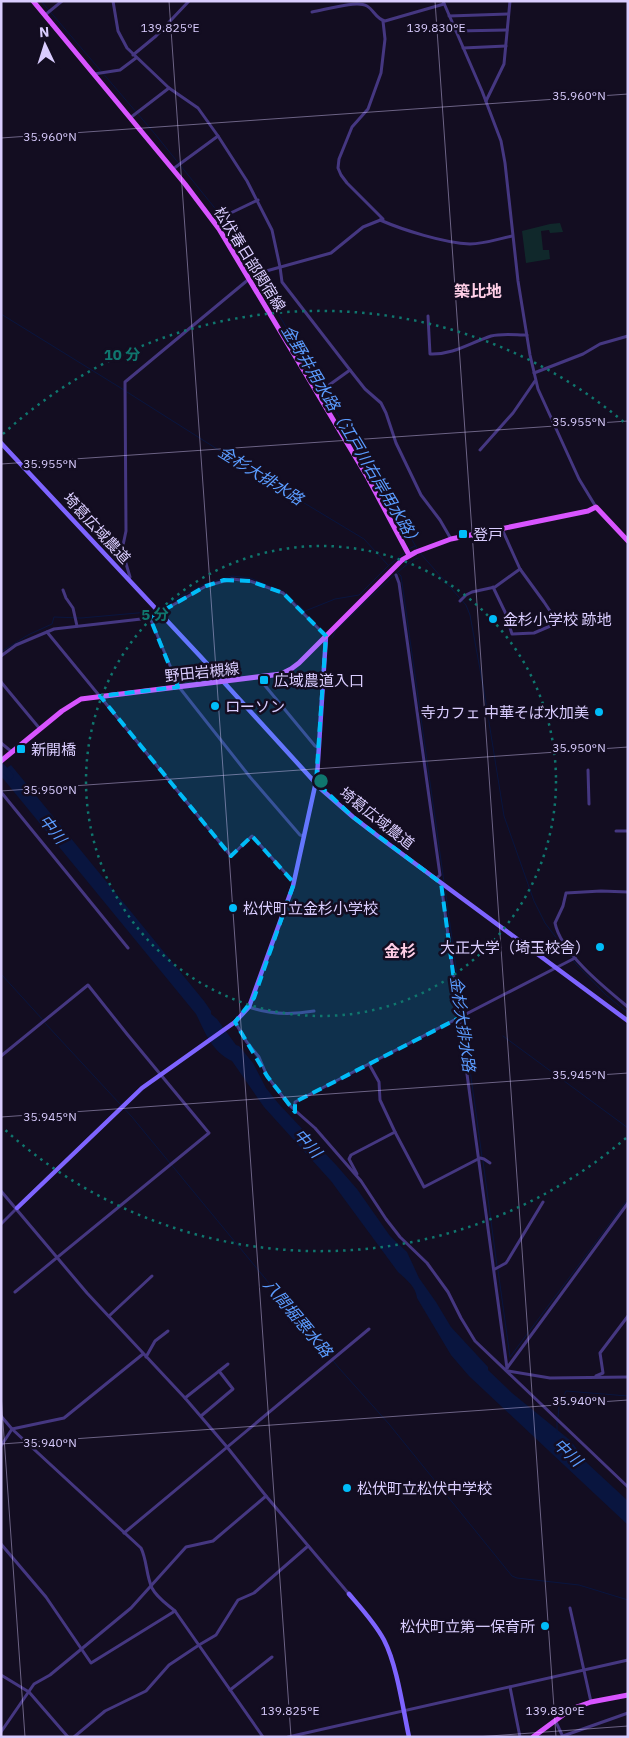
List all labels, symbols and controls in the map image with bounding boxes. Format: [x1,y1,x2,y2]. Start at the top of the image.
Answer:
north arrow [20,20,70,70]
text: 139.825°E [140,20,200,35]
text: 139.830°E [406,20,466,35]
text: N [38,23,50,41]
text: 35.960°N [552,88,606,103]
text: 35.960°N [23,129,77,144]
street label: 松伏春日部関宿線 [210,203,290,315]
district label: 築比地 [454,281,502,301]
water label: 金野井用水路（江戸川右岸用水路） [277,321,427,551]
text: 10 分 [104,345,140,364]
text: 35.955°N [552,414,606,429]
water label: 金杉大排水路 [215,441,309,510]
text: 35.955°N [23,456,77,471]
street label: 埼葛広域農道 [59,489,135,567]
place label: 登戸 [473,525,503,544]
marker: 登戸 [457,528,469,540]
text: 5 分 [141,605,169,624]
place label: 金杉小学校 跡地 [503,610,612,629]
marker: 金杉小学校 跡地 [487,613,499,625]
street label: 野田岩槻線 [164,659,240,685]
place label: 広域農道入口 [274,671,364,690]
marker: 広域農道入口 [258,674,270,686]
place label: ローソン [225,697,285,716]
marker: ローソン [209,700,221,712]
place label: 寺カフェ 中華そば水加美 [420,703,589,722]
marker: 寺カフェ 中華そば水加美 [593,706,605,718]
place label: 新開橋 [31,740,76,759]
text: 35.950°N [552,740,606,755]
marker: 新開橋 [15,743,27,755]
centre of rings [312,772,330,790]
text: 35.950°N [23,782,77,797]
street label: 埼葛広域農道 [336,783,418,853]
water label: 中川 [35,810,72,849]
place label: 松伏町立金杉小学校 [243,899,378,918]
marker: 松伏町立金杉小学校 [227,902,239,914]
place label: 大正大学（埼玉校舎） [440,938,590,957]
district label: 金杉 [384,941,416,961]
marker: 大正大学（埼玉校舎） [594,941,606,953]
water label: 金杉大排水路 [446,975,480,1075]
text: 35.945°N [552,1067,606,1082]
text: 35.945°N [23,1109,77,1124]
water label: 中川 [290,1124,327,1163]
water label: 八間堀悪水路 [259,1275,338,1363]
text: 35.940°N [552,1393,606,1408]
water label: 中川 [549,1434,588,1472]
text: 35.940°N [23,1435,77,1450]
place label: 松伏町立松伏中学校 [357,1479,492,1498]
marker: 松伏町立松伏中学校 [341,1482,353,1494]
place label: 松伏町立第一保育所 [400,1617,535,1636]
marker: 松伏町立第一保育所 [539,1620,551,1632]
text: 139.825°E [260,1703,320,1718]
text: 139.830°E [525,1703,585,1718]

